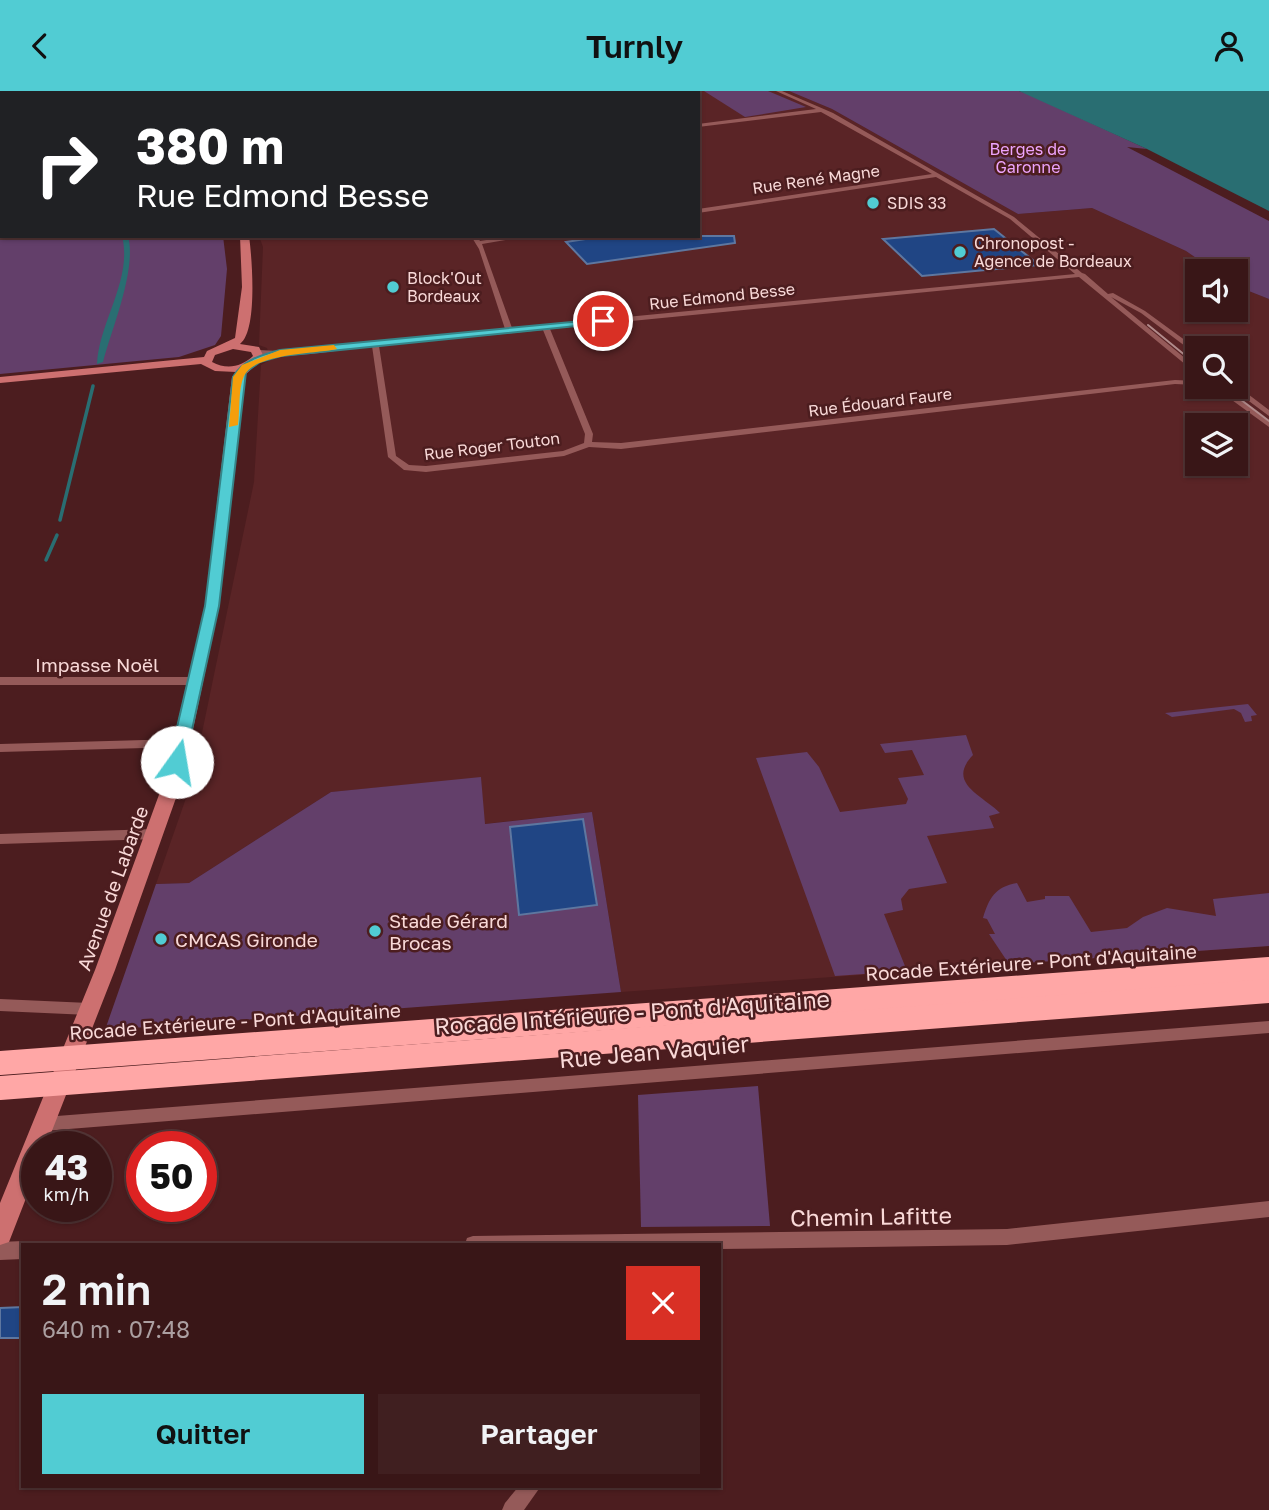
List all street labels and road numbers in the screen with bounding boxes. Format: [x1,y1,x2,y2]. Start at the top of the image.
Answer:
street label: Rue René Magne [751,160,881,198]
street label: Rue Edmond Besse [648,278,796,314]
street label: Rue Édouard Faure [807,383,953,421]
street label: Rue Roger Touton [423,428,561,464]
street label: Impasse Noël [35,653,159,676]
street label: Avenue de Labarde [72,803,152,973]
street label: Rocade Extérieure - Pont d'Aquitaine [864,939,1198,985]
street label: Rocade Intérieure - Pont d'Aquitaine [433,984,831,1040]
street label: Rocade Extérieure - Pont d'Aquitaine [68,998,402,1044]
street label: Rue Jean Vaquier [558,1029,750,1073]
street label: Chemin Lafitte [790,1201,952,1231]

